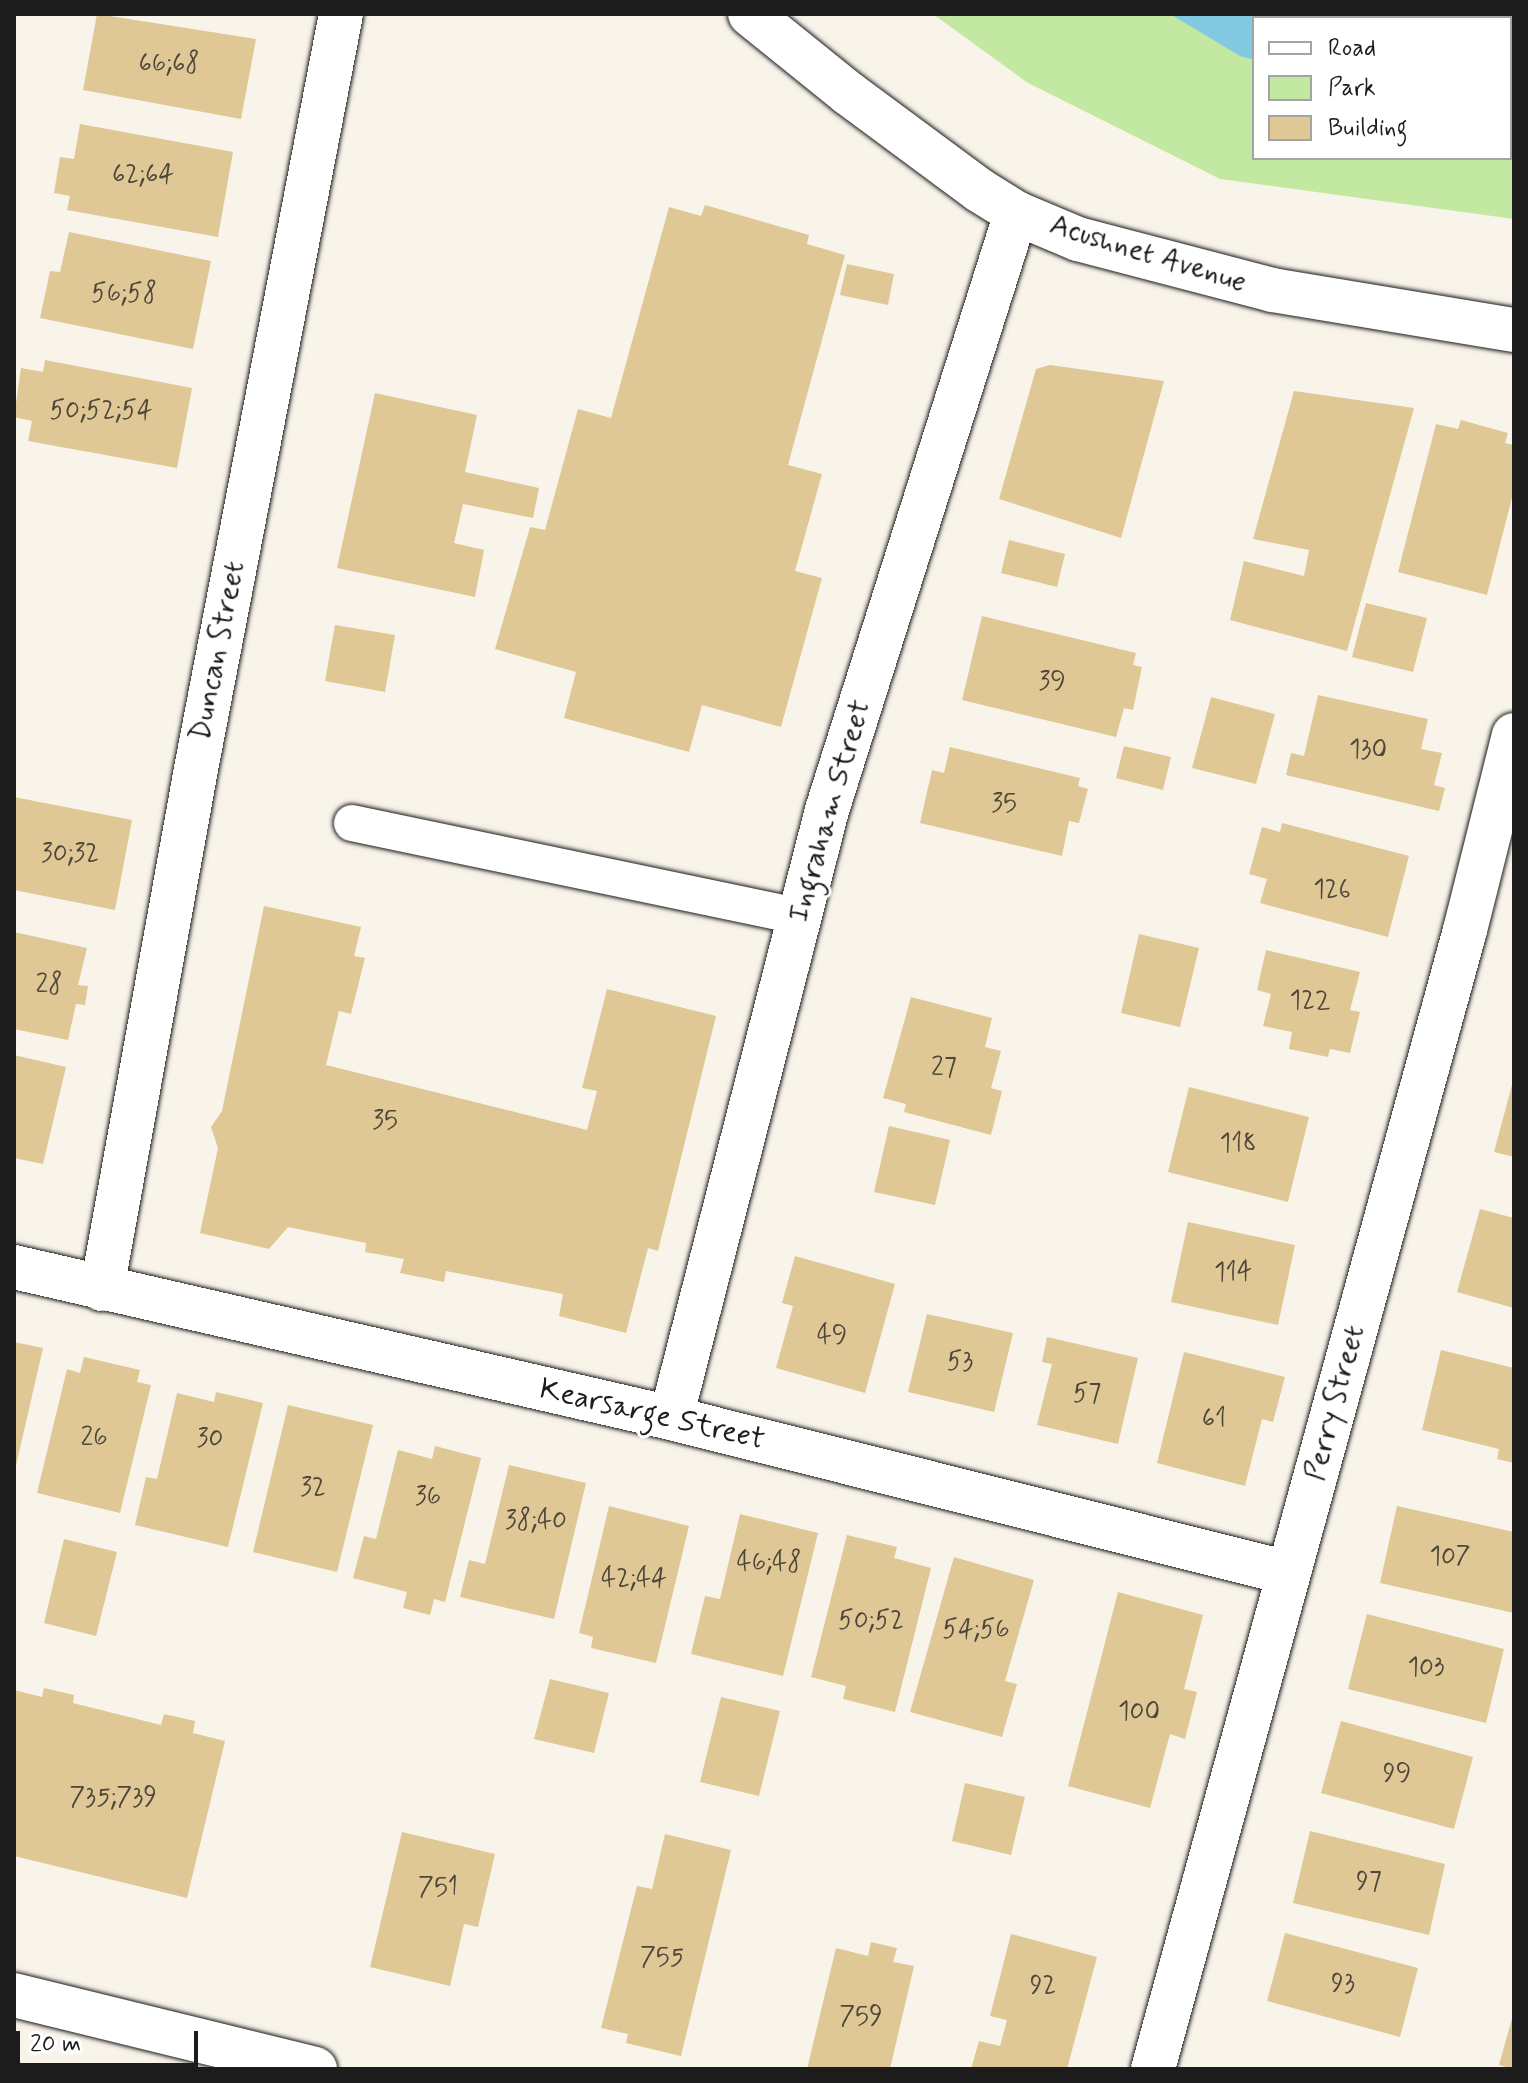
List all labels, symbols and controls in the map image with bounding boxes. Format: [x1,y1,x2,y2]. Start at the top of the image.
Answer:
legend [1252,16,1512,160]
text: Road [1328,33,1376,64]
house number: 66;68 [138,49,200,81]
text: Park [1328,73,1376,104]
text: Building [1328,113,1408,144]
house number: 62;64 [112,160,174,192]
street label: Acushnet Avenue [1042,206,1254,302]
house number: 56;58 [91,279,157,311]
house number: 50;52;54 [49,396,153,428]
street label: Duncan Street [182,556,254,746]
house number: 39 [1038,667,1066,699]
street label: Ingraham Street [781,696,879,926]
house number: 130 [1349,735,1387,767]
house number: 35 [991,789,1017,821]
house number: 30;32 [41,839,99,871]
house number: 126 [1313,875,1351,907]
house number: 28 [36,970,62,1002]
house number: 122 [1290,986,1330,1018]
house number: 27 [931,1053,957,1085]
house number: 35 [372,1106,398,1138]
house number: 118 [1220,1129,1256,1161]
house number: 114 [1214,1258,1252,1290]
street label: Perry Street [1296,1319,1374,1487]
house number: 49 [817,1321,847,1353]
house number: 53 [947,1347,973,1379]
street label: Kearsarge Street [537,1372,767,1458]
house number: 57 [1073,1379,1101,1411]
house number: 61 [1202,1404,1226,1436]
house number: 26 [80,1423,108,1455]
house number: 30 [197,1424,223,1456]
house number: 32 [300,1473,326,1505]
house number: 36 [415,1482,441,1514]
house number: 38;40 [505,1506,567,1538]
house number: 107 [1429,1542,1471,1574]
house number: 46;48 [737,1548,801,1580]
house number: 42;44 [601,1564,667,1596]
house number: 50;52 [838,1606,904,1638]
house number: 54;56 [942,1615,1010,1647]
house number: 103 [1407,1653,1445,1685]
house number: 100 [1118,1697,1160,1729]
house number: 99 [1383,1759,1411,1791]
house number: 735;739 [69,1783,157,1815]
house number: 97 [1356,1867,1382,1899]
house number: 751 [418,1873,458,1905]
house number: 755 [640,1943,684,1975]
house number: 93 [1331,1969,1355,2001]
house number: 92 [1030,1971,1056,2003]
house number: 759 [839,2002,883,2034]
scale bar [20,2015,202,2065]
text: 20 m [30,2029,81,2060]

